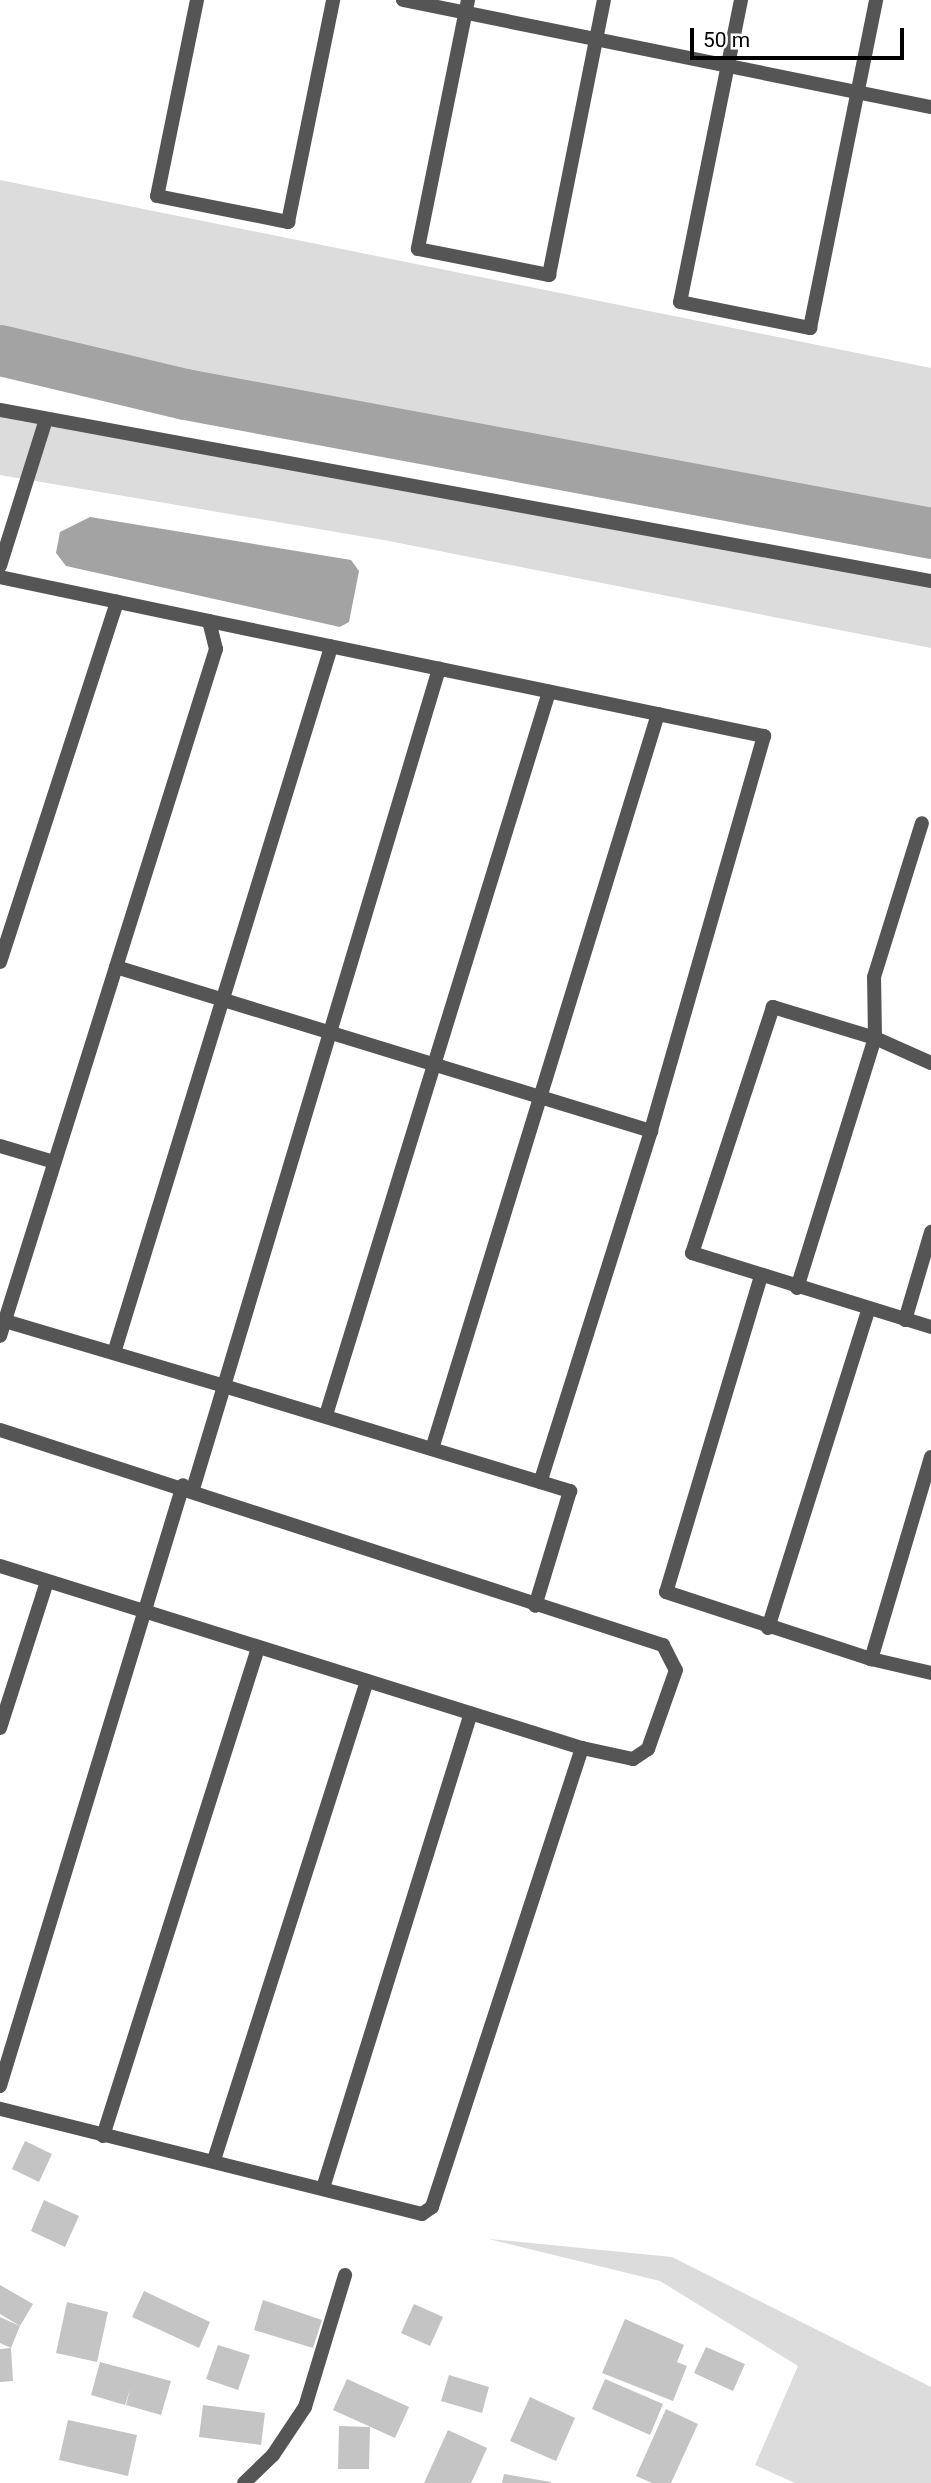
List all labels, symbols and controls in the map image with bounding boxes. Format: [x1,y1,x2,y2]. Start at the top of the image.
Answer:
scale bar [693,14,906,58]
text: 50 m [703,28,750,52]

